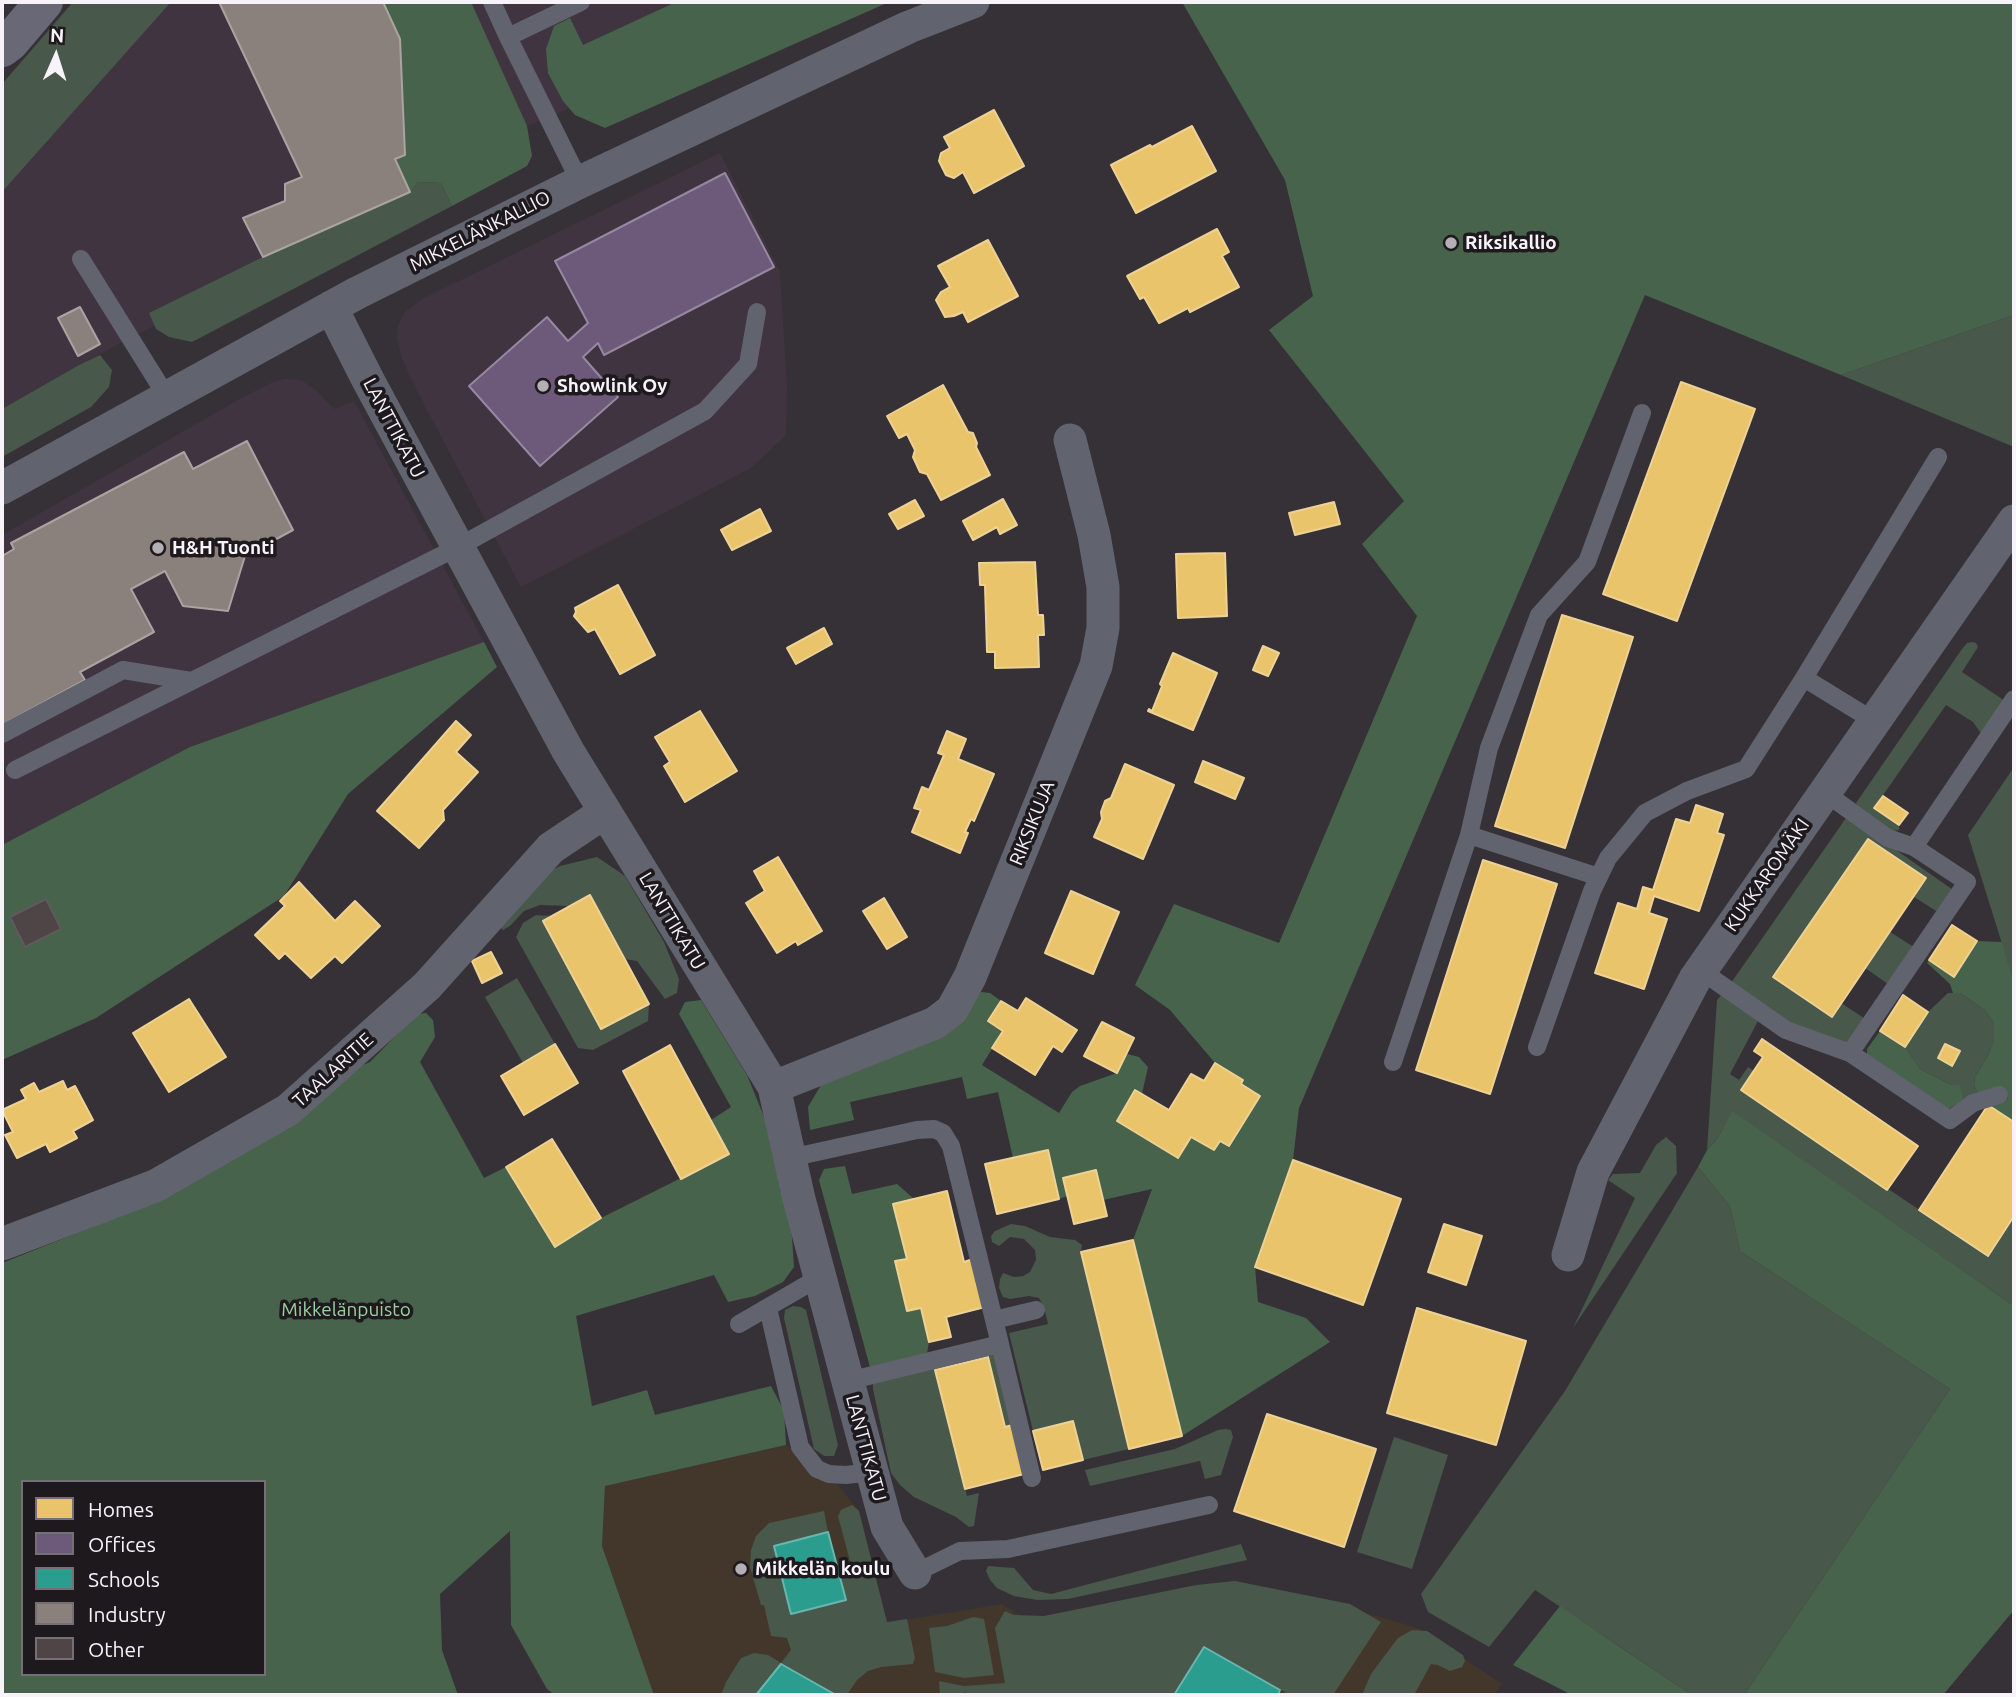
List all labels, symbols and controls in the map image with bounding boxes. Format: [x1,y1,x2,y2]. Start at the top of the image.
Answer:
north arrow [21,21,91,91]
text: N [49,24,65,46]
street label: MIKKELÄNKALLIO [406,186,554,276]
place label: Riksikallio [1465,232,1557,254]
marker: Riksikallio [1443,235,1459,251]
street label: LANTTIKATU [358,374,430,482]
place label: Showlink Oy [557,375,667,397]
marker: Showlink Oy [535,378,551,394]
place label: H&H Tuonti [172,537,275,559]
marker: H&H Tuonti [150,540,166,556]
street label: RIKSIKUJA [1005,777,1059,869]
street label: KUKKAROMÄKI [1720,814,1814,936]
street label: LANTTIKATU [634,868,710,974]
street label: TAALARITIE [288,1028,378,1112]
park label: Mikkelänpuisto [281,1299,411,1321]
street label: LANTTIKATU [841,1392,891,1504]
legend [21,1480,266,1676]
text: Homes [88,1497,154,1521]
text: Offices [88,1532,156,1556]
place label: Mikkelän koulu [755,1558,890,1580]
marker: Mikkelän koulu [733,1561,749,1577]
text: Schools [88,1567,160,1591]
text: Industry [88,1602,166,1626]
text: Other [88,1637,144,1661]

